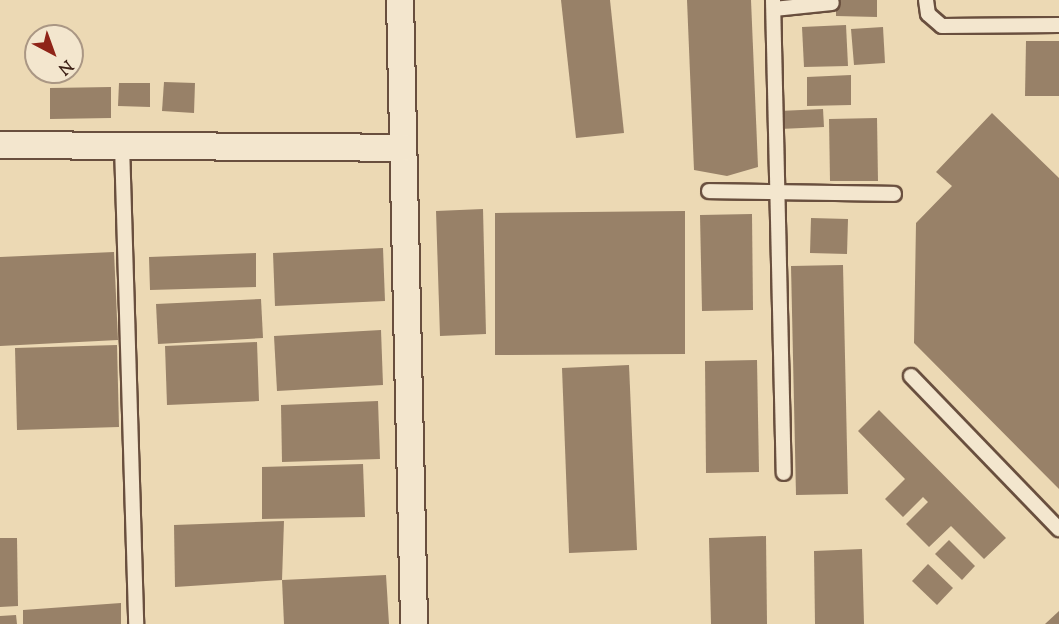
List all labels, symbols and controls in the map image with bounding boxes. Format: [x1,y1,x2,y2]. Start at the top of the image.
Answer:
north arrow [24,24,84,84]
text: N [52,54,77,79]

